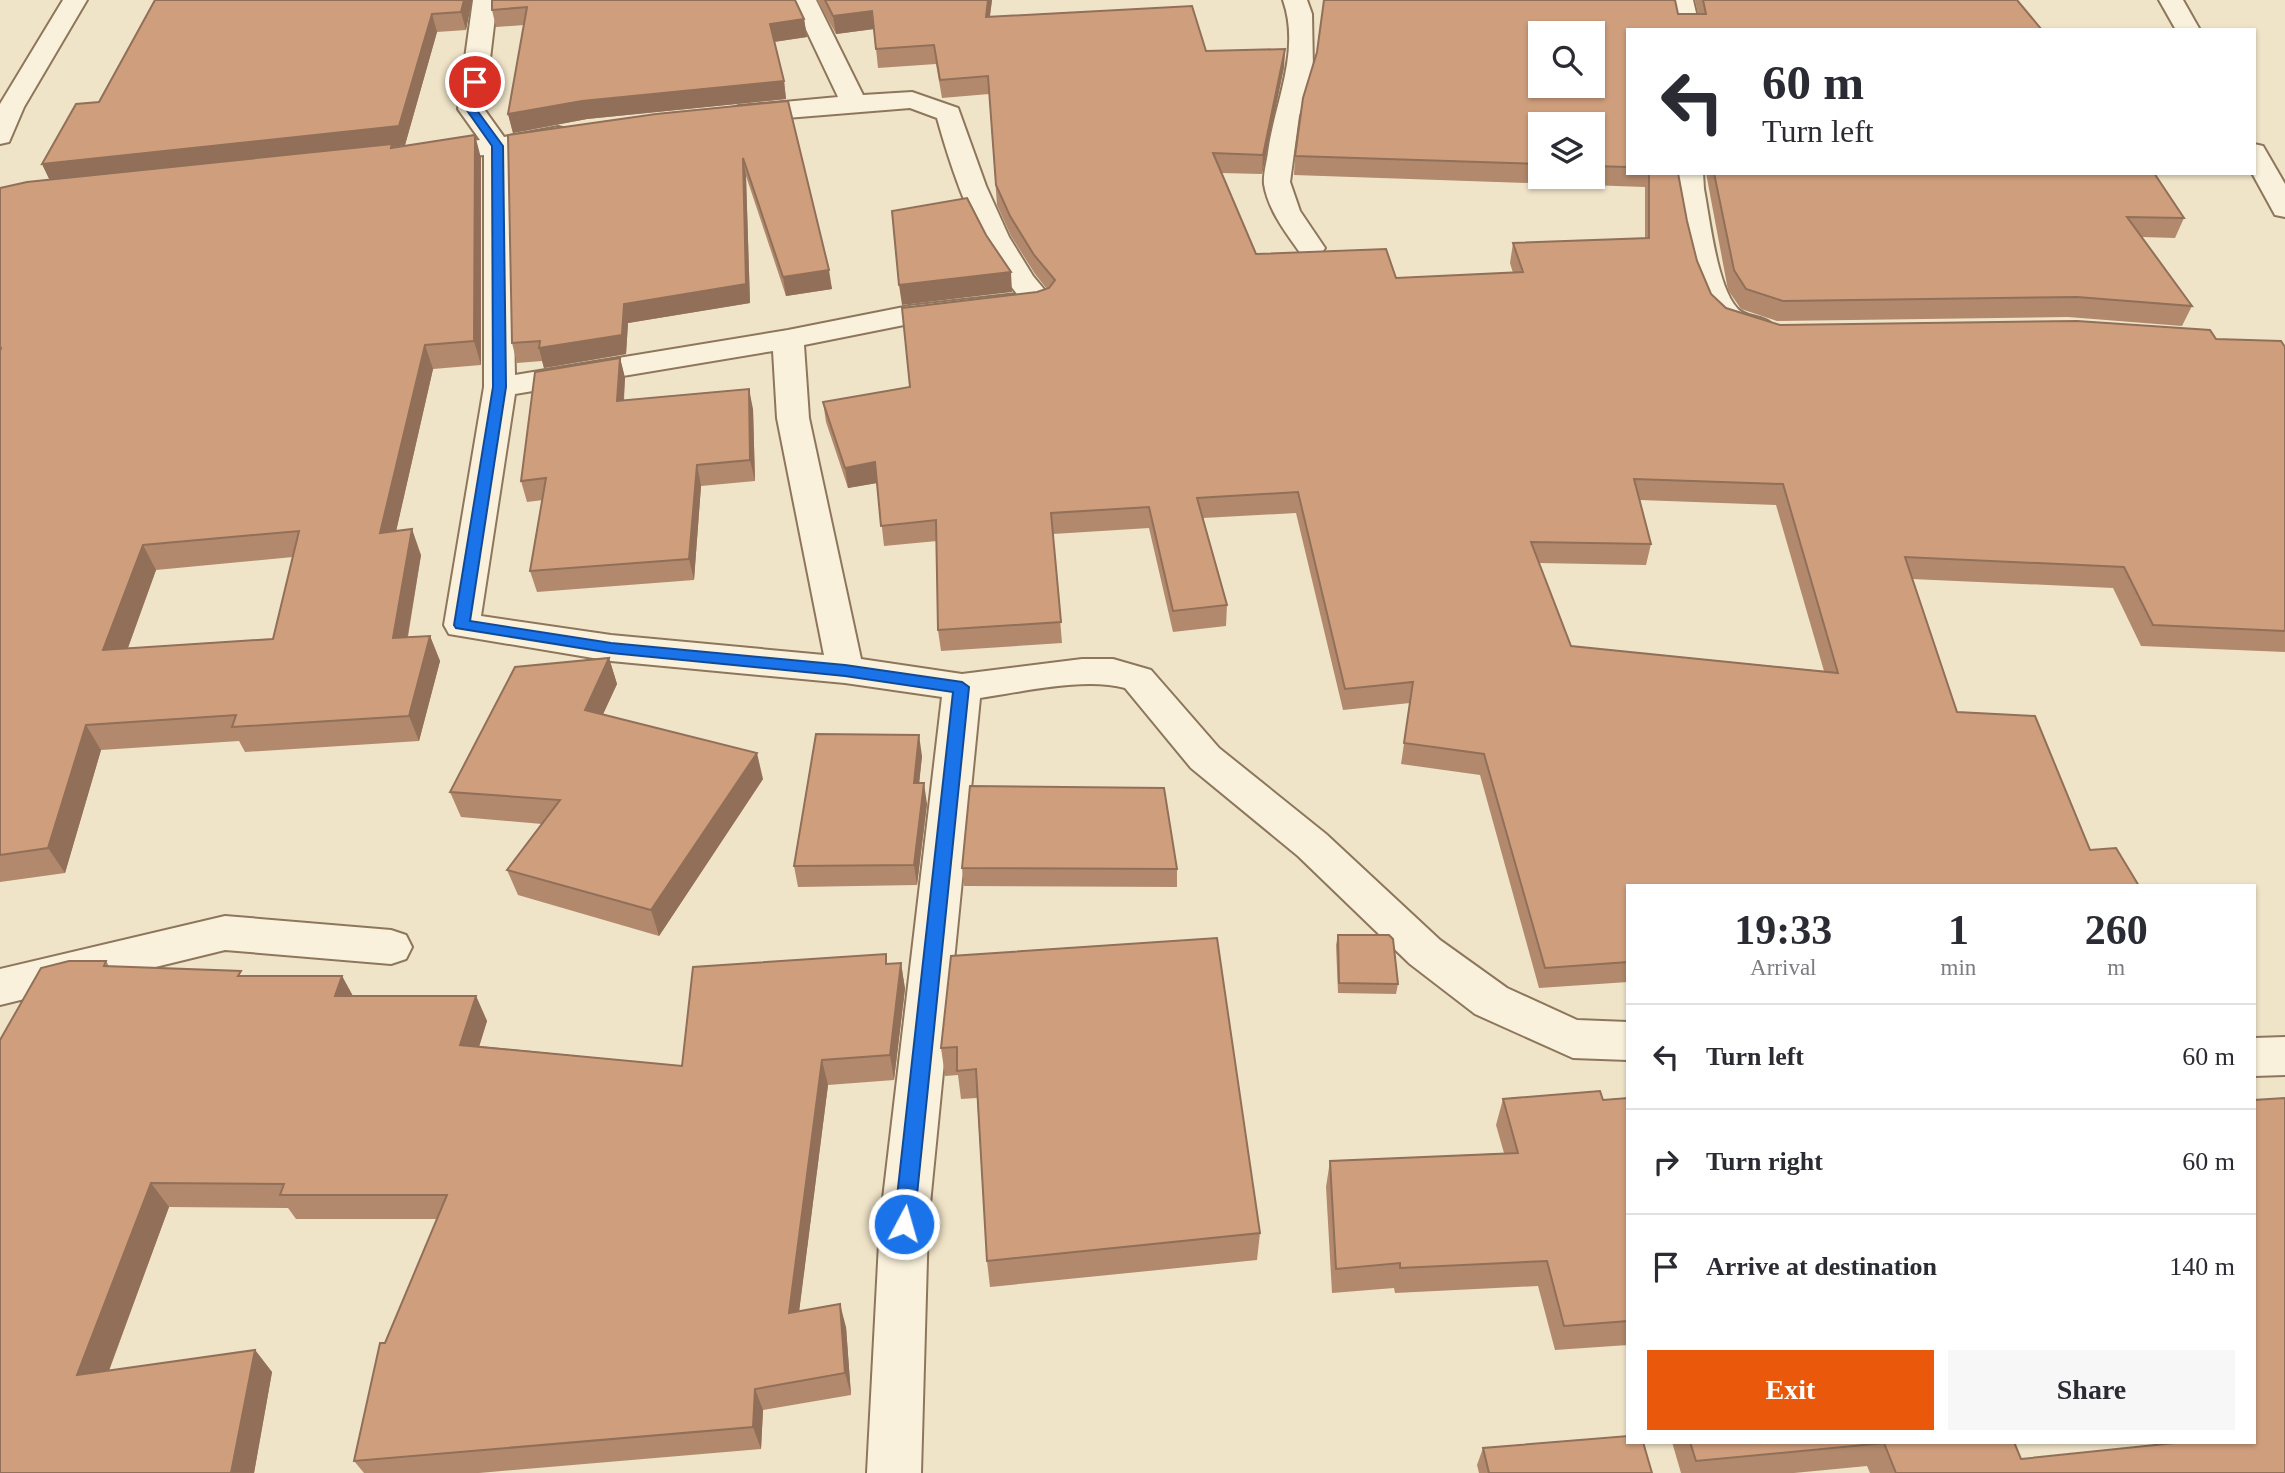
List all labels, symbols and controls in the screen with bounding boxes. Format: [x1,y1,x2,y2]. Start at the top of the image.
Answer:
map controls [1528,21,1605,189]
button: search [1528,21,1605,98]
pin [445,52,505,112]
text: 60 m [1762,55,1864,110]
icon: left [1647,56,1738,147]
icon: arrive [456,63,494,101]
button: layers [1528,112,1605,189]
text: Turn left [1762,113,1874,149]
text: 19:33 [1734,907,1832,953]
text: 1 [1948,907,1969,953]
text: 260 [2085,907,2148,953]
text: Arrival [1750,955,1817,980]
text: min [1941,955,1976,980]
text: m [2107,955,2125,980]
icon: left [1647,1038,1685,1076]
text: Turn left [1706,1042,1804,1071]
text: 60 m [2182,1042,2235,1071]
icon: right [1647,1143,1685,1181]
text: Turn right [1706,1147,1823,1176]
text: 60 m [2182,1147,2235,1176]
position arrow [867,1187,941,1261]
icon: arrive [1647,1248,1685,1286]
text: Arrive at destination [1706,1252,1937,1281]
text: 140 m [2169,1252,2235,1281]
button: Exit [1647,1350,1934,1430]
button: Share [1948,1350,2235,1430]

